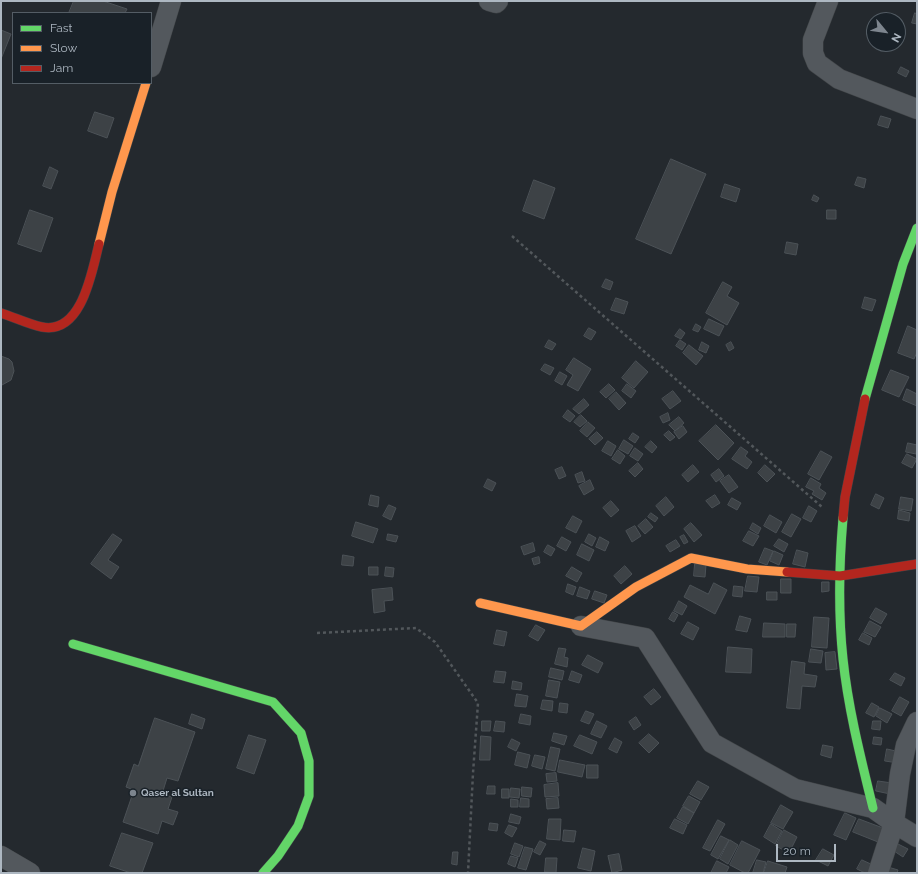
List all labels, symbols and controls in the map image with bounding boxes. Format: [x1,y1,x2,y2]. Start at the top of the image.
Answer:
legend [12,12,152,84]
north arrow [866,12,906,52]
text: Fast [50,21,73,35]
text: N [888,31,904,44]
text: Slow [50,41,77,55]
text: Jam [50,61,73,75]
place label: Qaser al Sultan [141,787,214,799]
marker: Qaser al Sultan [128,788,138,798]
scale bar [778,836,838,862]
text: 20 m [783,844,811,858]

